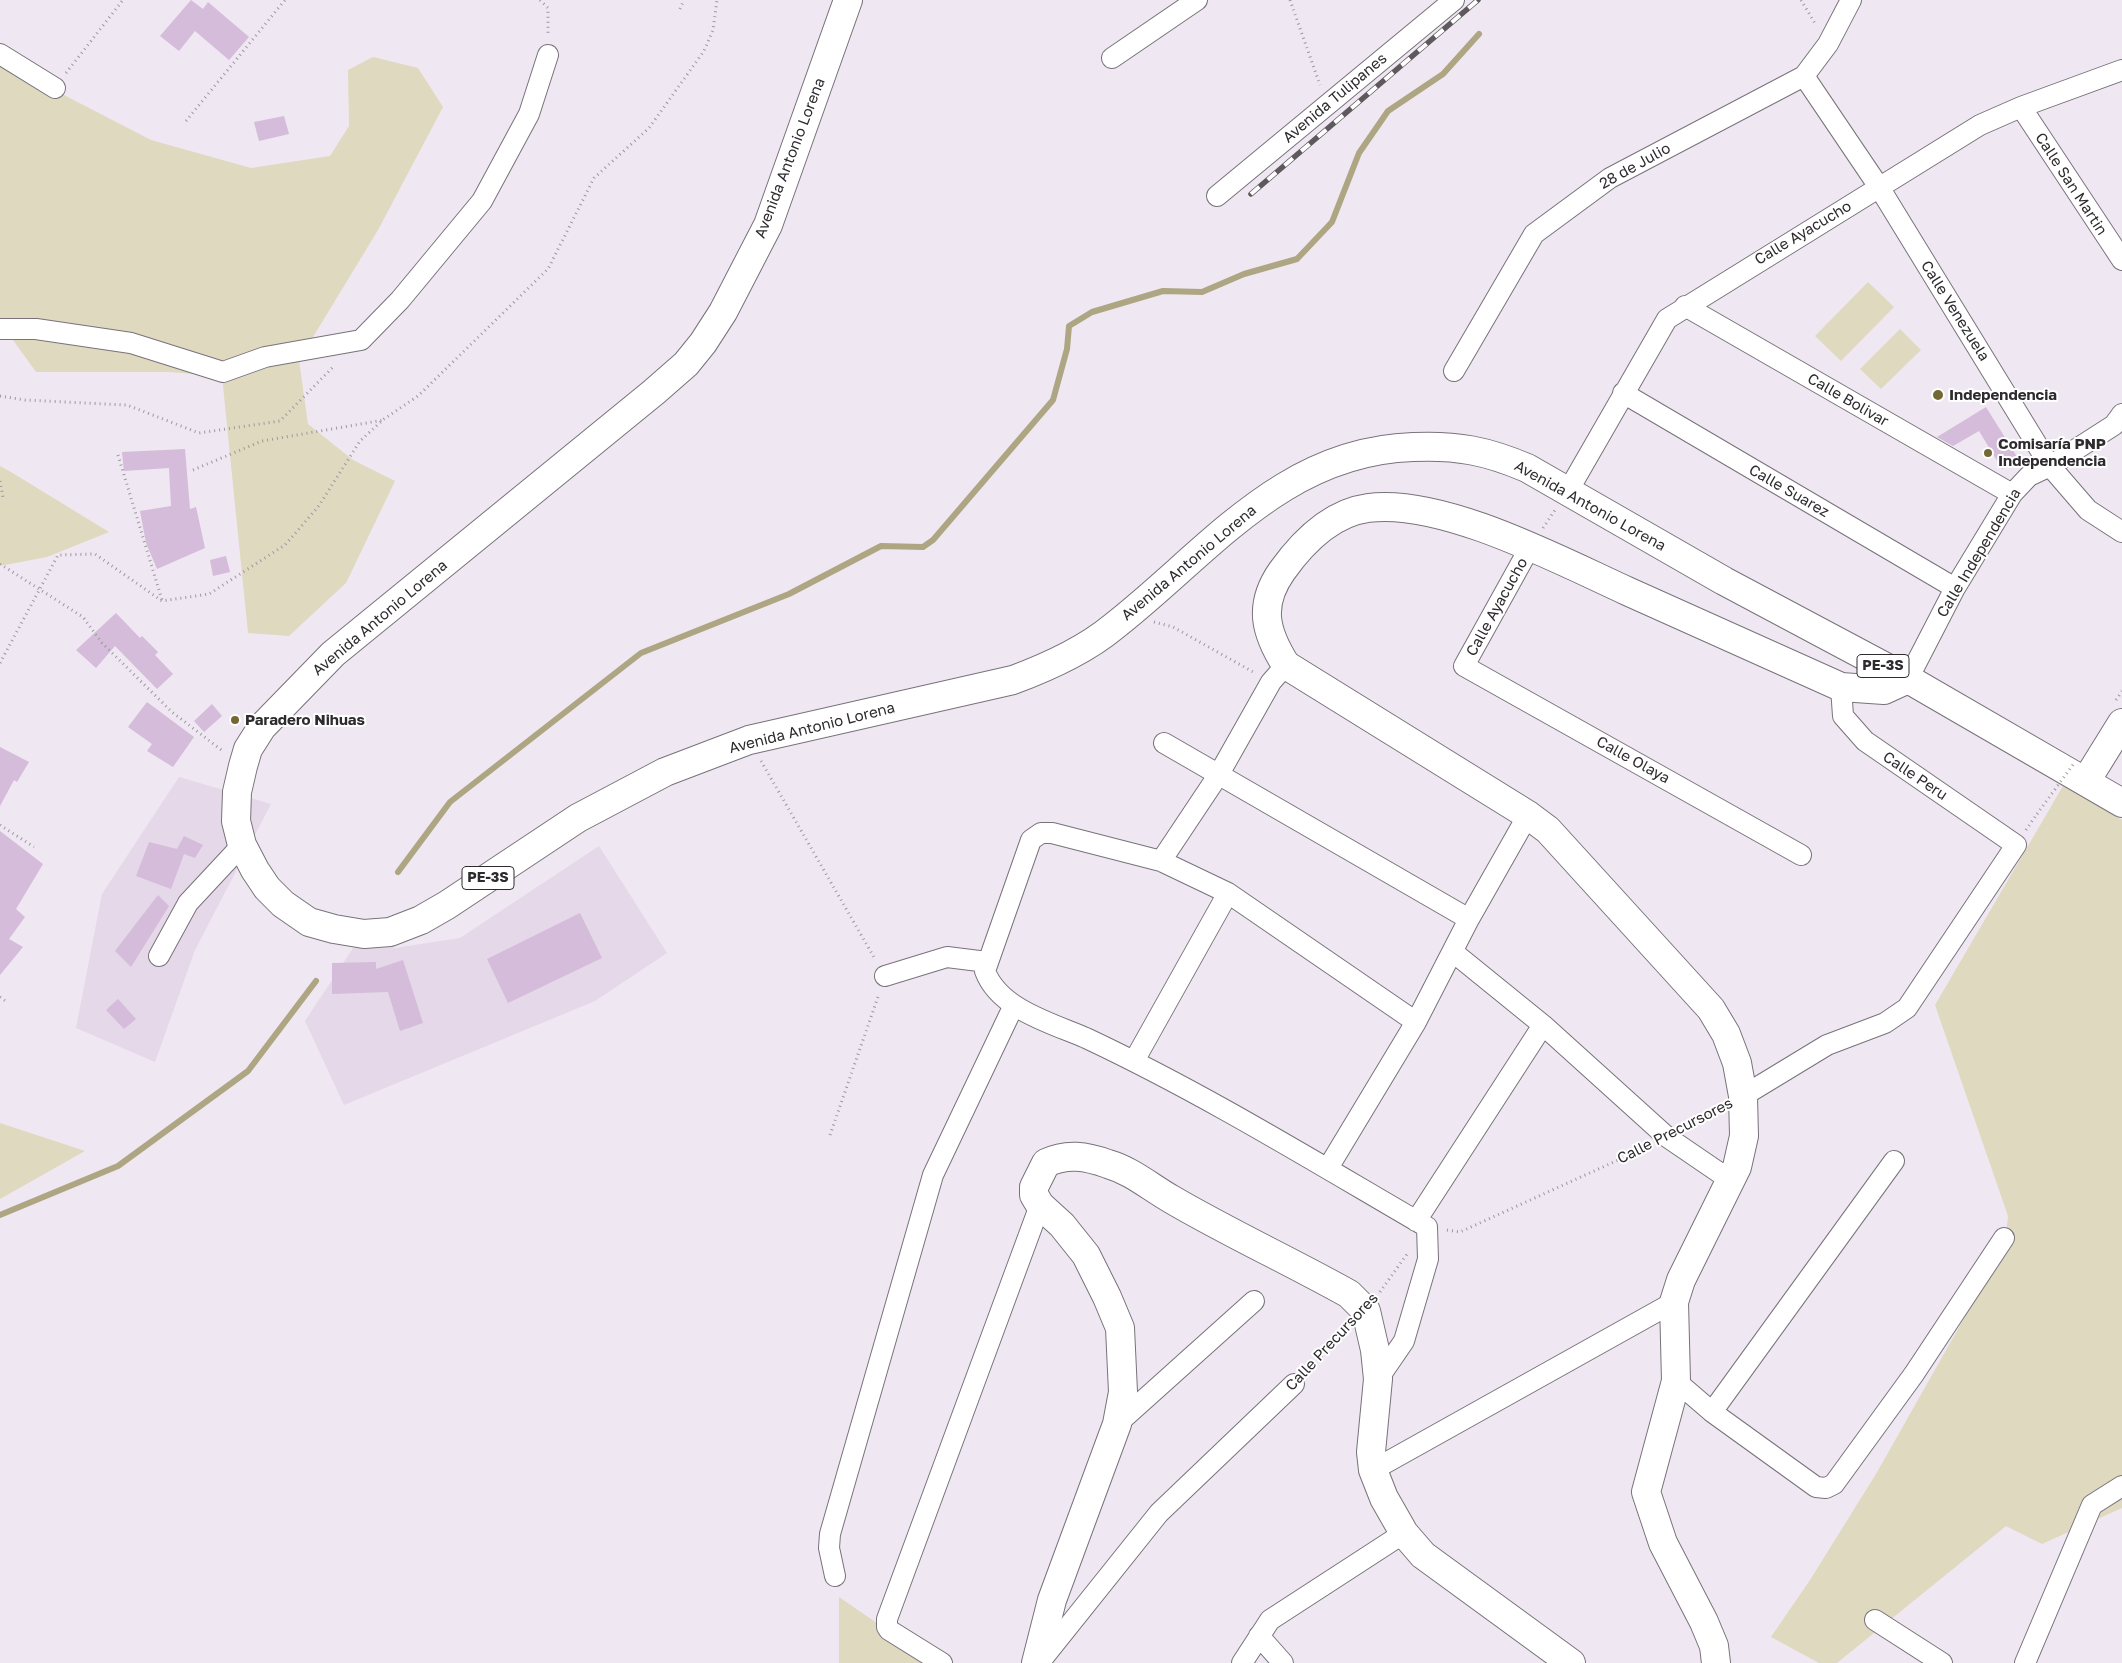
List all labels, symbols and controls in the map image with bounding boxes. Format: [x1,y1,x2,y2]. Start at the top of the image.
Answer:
street label: Avenida Tulipanes [1279,49,1391,147]
street label: Avenida Antonio Lorena [751,75,829,241]
street label: Calle San Martin [2031,129,2111,239]
street label: 28 de Julio [1596,139,1674,193]
street label: Calle Ayacucho [1751,197,1855,269]
street label: Calle Venezuela [1917,257,1993,365]
street label: Calle Bolivar [1804,370,1892,430]
place label: Independencia [1949,386,2057,404]
marker: Independencia [1931,388,1945,402]
place label: Comisaría PNP Independencia [1998,435,2106,470]
marker: Comisaría PNP Independencia [1982,447,1994,459]
street label: Avenida Antonio Lorena [1511,457,1669,555]
street label: Calle Suarez [1746,461,1832,521]
street label: Calle Independencia [1933,485,2025,621]
street label: Avenida Antonio Lorena [1118,501,1260,625]
street label: Calle Ayacucho [1463,555,1531,659]
street label: Avenida Antonio Lorena [309,556,451,680]
road number: PE-3S [1857,654,1909,678]
street label: Avenida Antonio Lorena [727,699,897,757]
place label: Paradero Nihuas [245,711,365,729]
marker: Paradero Nihuas [229,714,241,726]
street label: Calle Olaya [1593,732,1673,788]
street label: Calle Peru [1879,748,1951,804]
road number: PE-3S [462,866,514,890]
street label: Calle Precursores [1614,1094,1736,1168]
street label: Calle Precursores [1282,1289,1382,1395]

